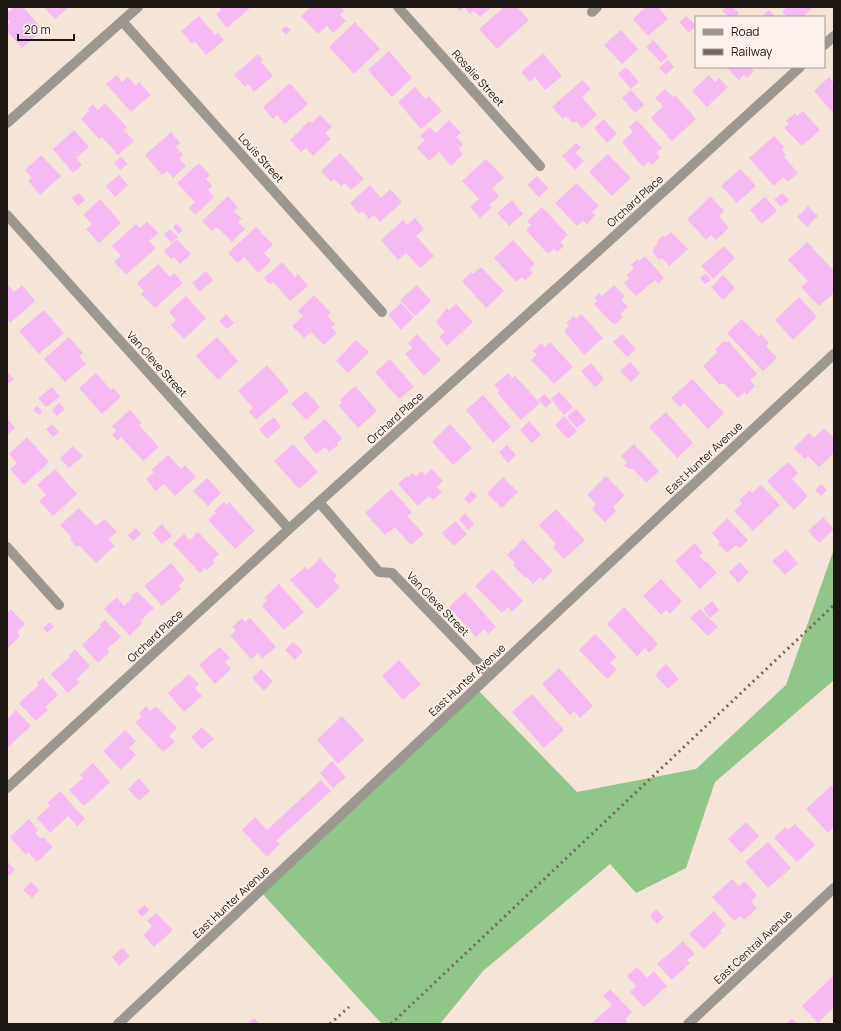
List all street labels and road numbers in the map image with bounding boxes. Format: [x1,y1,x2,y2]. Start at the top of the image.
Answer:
street label: Rosalie Street [449,46,508,109]
street label: Louis Street [235,130,288,186]
street label: Orchard Place [603,171,666,230]
street label: Van Cleve Street [124,327,191,400]
street label: Orchard Place [363,388,426,447]
street label: East Hunter Avenue [662,418,746,497]
street label: Van Cleve Street [404,568,473,639]
street label: Orchard Place [124,606,186,665]
street label: East Hunter Avenue [425,640,509,719]
street label: East Hunter Avenue [189,862,273,941]
street label: East Central Avenue [710,906,796,987]

